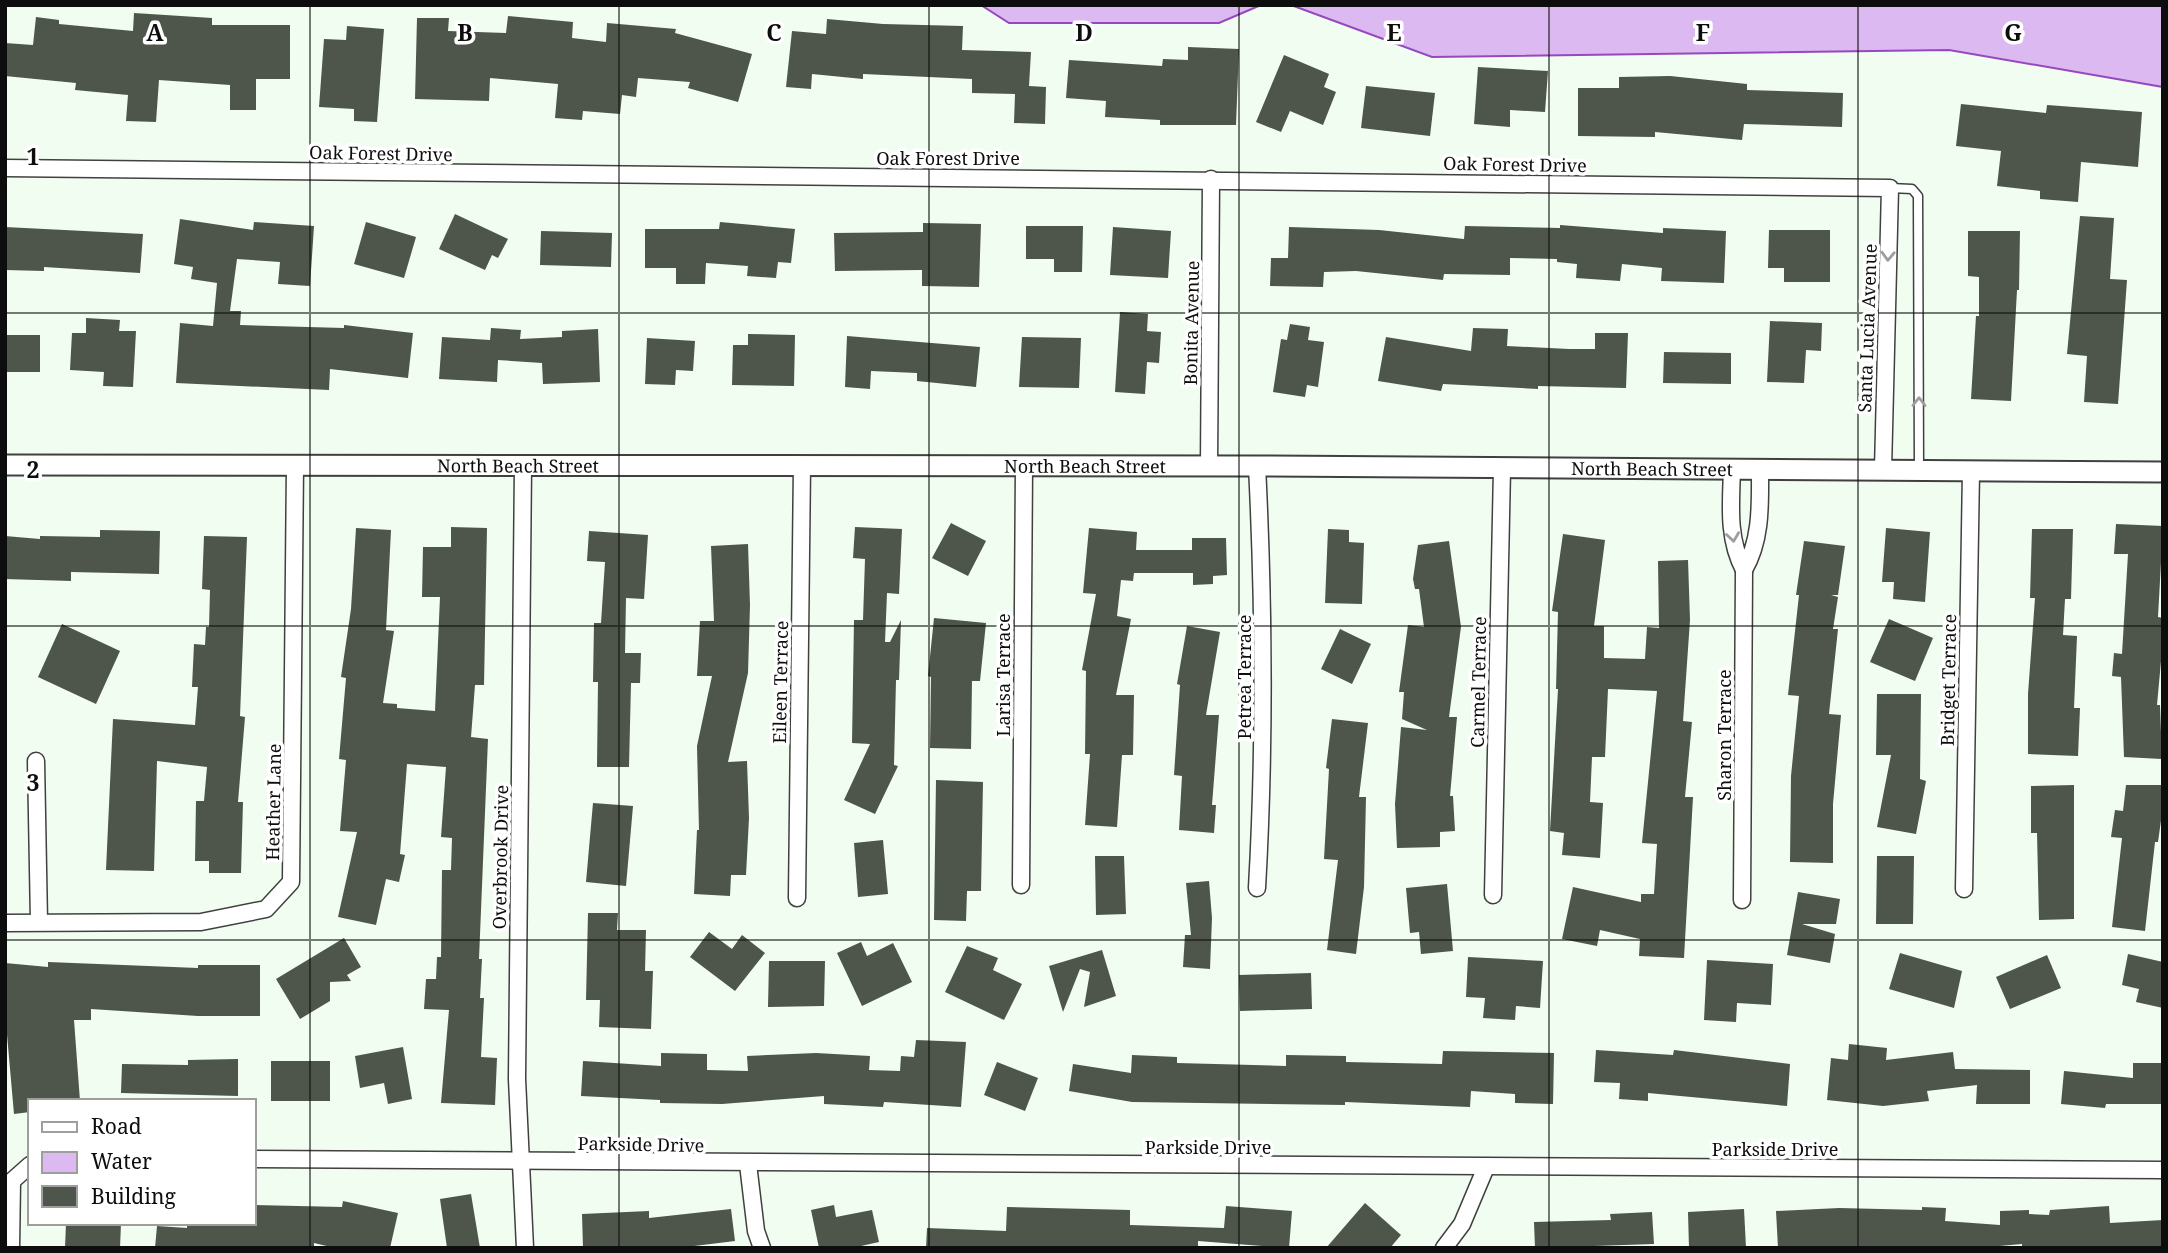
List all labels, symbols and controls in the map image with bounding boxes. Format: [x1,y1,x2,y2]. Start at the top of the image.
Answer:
text: A [146,16,164,48]
text: B [457,16,473,48]
text: C [766,16,782,48]
text: D [1075,16,1093,48]
text: E [1386,16,1402,48]
text: F [1696,16,1710,48]
text: G [2004,16,2022,48]
text: 1 [27,140,40,172]
street label: Oak Forest Drive [309,140,453,166]
street label: Oak Forest Drive [876,146,1020,170]
street label: Oak Forest Drive [1443,151,1587,177]
street label: Santa Lucia Avenue [1852,243,1882,413]
one-way arrow [1881,251,1896,262]
street label: Bonita Avenue [1178,260,1204,386]
one-way arrow [1911,396,1927,407]
text: 2 [27,453,40,485]
street label: North Beach Street [437,453,599,477]
street label: North Beach Street [1004,454,1166,478]
street label: North Beach Street [1571,456,1733,481]
one-way arrow [1725,531,1740,543]
street label: Larisa Terrace [991,613,1015,737]
street label: Bridget Terrace [1935,614,1961,746]
street label: Petrea Terrace [1232,615,1256,739]
street label: Carmel Terrace [1465,616,1491,748]
street label: Eileen Terrace [767,620,793,744]
street label: Sharon Terrace [1712,669,1736,801]
street label: Heather Lane [260,743,286,861]
text: 3 [27,766,40,798]
street label: Overbrook Drive [487,784,513,930]
legend [28,1099,256,1225]
text: Road [91,1112,142,1140]
street label: Parkside Drive [577,1131,705,1157]
street label: Parkside Drive [1145,1135,1271,1159]
street label: Parkside Drive [1712,1137,1838,1161]
text: Water [91,1147,152,1175]
text: Building [91,1182,176,1210]

